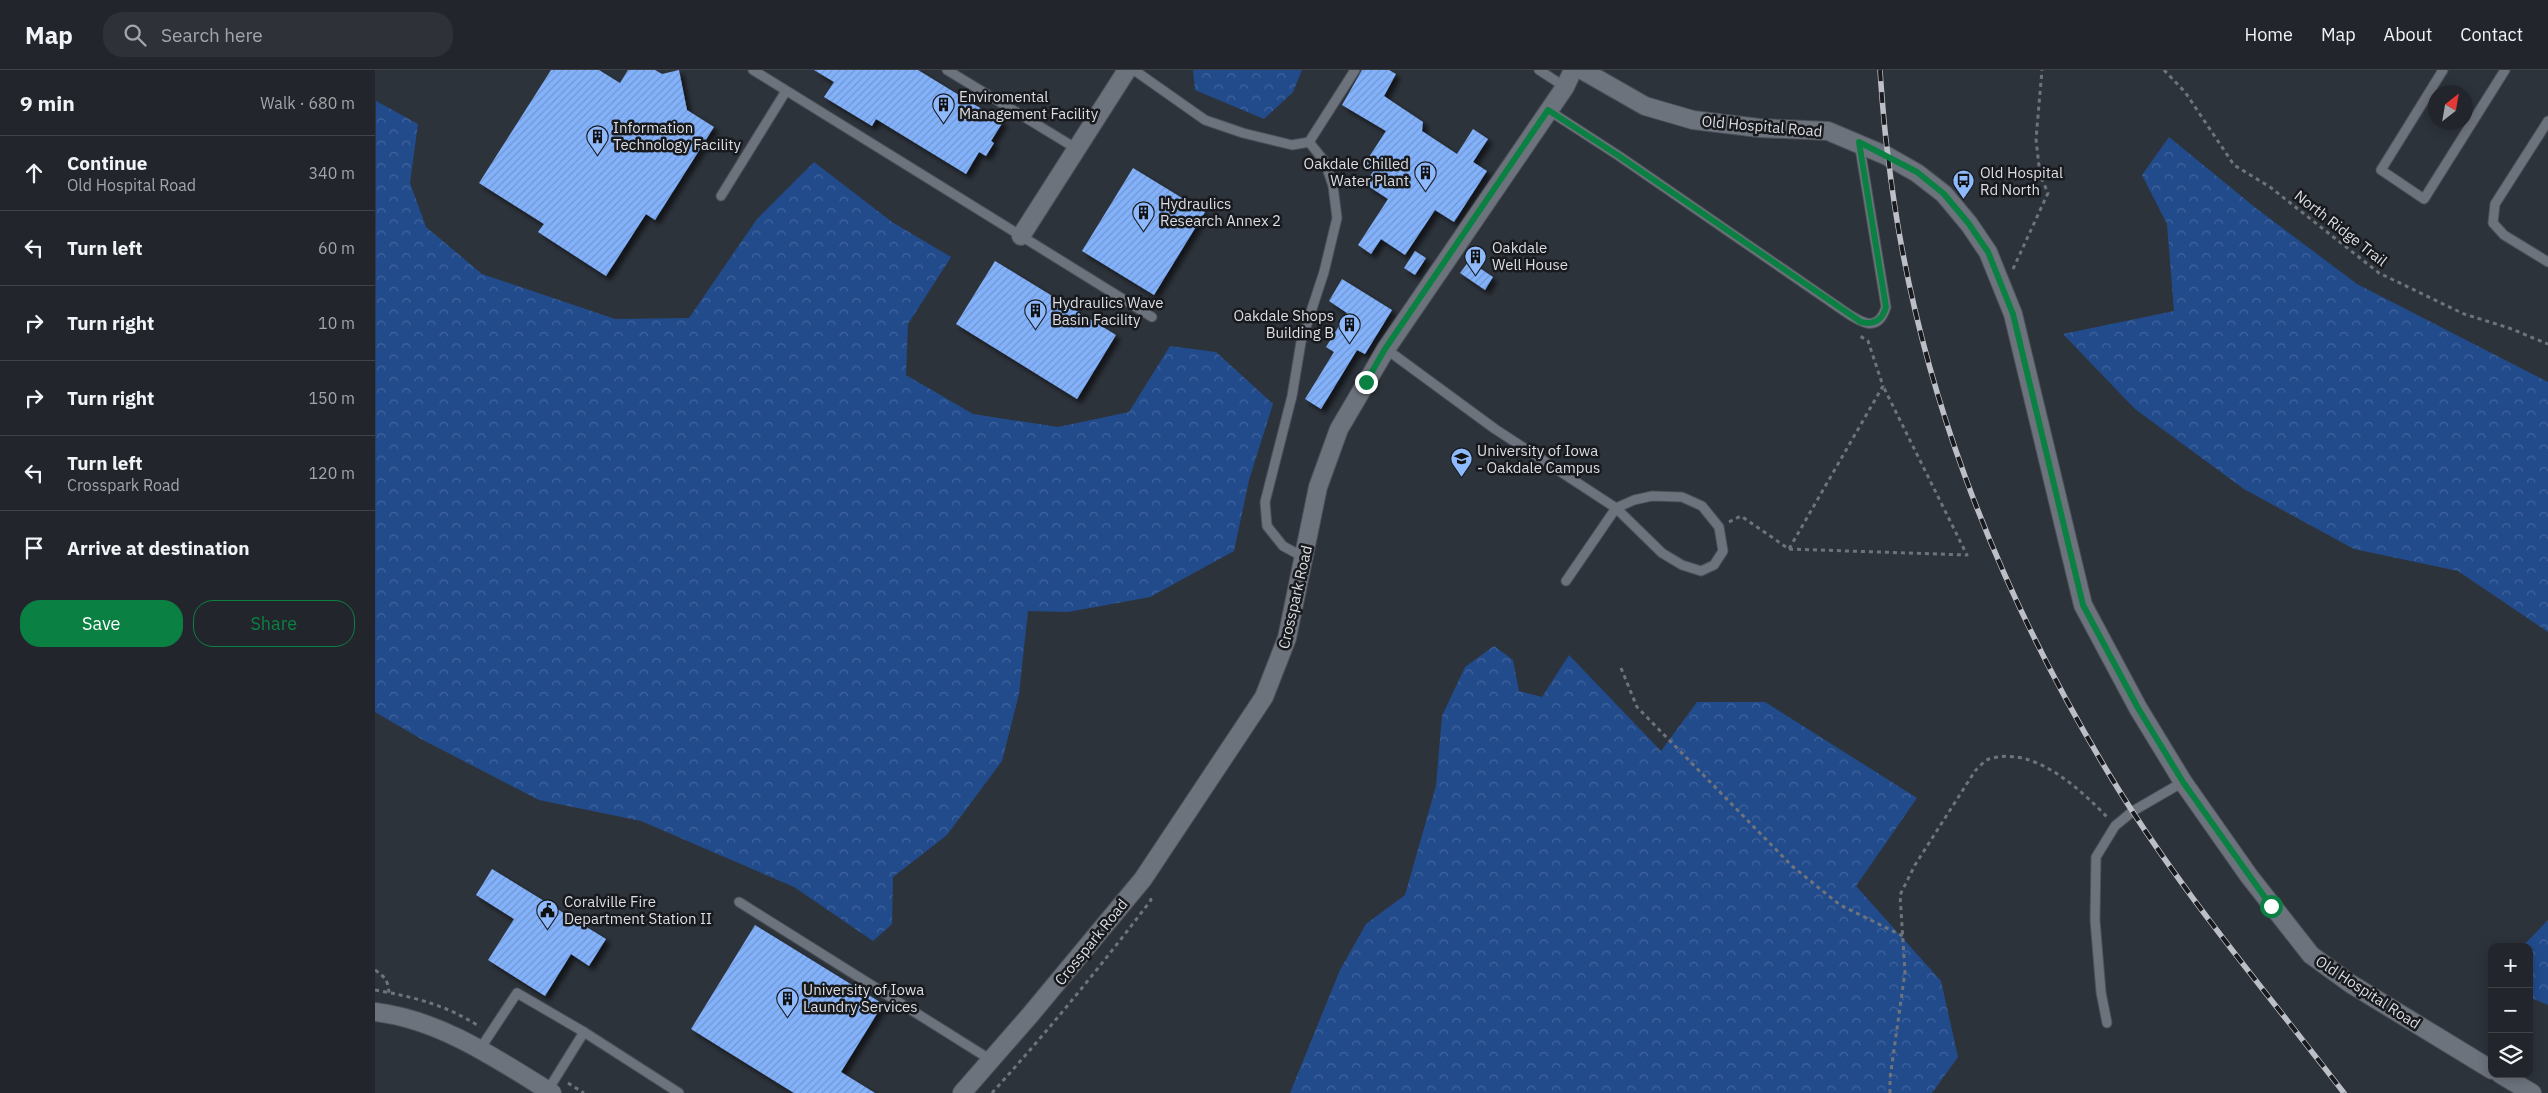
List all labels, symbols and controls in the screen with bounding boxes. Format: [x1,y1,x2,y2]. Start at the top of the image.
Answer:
search box [103,12,453,57]
text: Map [25,19,73,51]
icon: search [121,21,149,49]
text: Search here [161,23,263,47]
text: Home [2245,23,2293,46]
text: Map [2321,23,2356,46]
text: About [2384,23,2432,46]
text: Contact [2460,23,2523,46]
north arrow [2428,85,2473,130]
place label: Enviromental Management Facility [959,87,1099,123]
text: 9 min [20,89,75,117]
text: Walk · 680 m [260,93,355,113]
building icon: Enviromental Management Facility [931,93,955,124]
street label: Old Hospital Road [1701,111,1823,141]
place label: Information Technology Facility [613,118,742,154]
building icon: Information Technology Facility [585,124,609,155]
text: Continue [67,151,147,175]
place label: Oakdale Chilled Water Plant [1304,154,1409,190]
icon: ahead [20,159,48,187]
building icon: Oakdale Chilled Water Plant [1413,160,1437,191]
text: 340 m [308,163,355,183]
place label: Old Hospital Rd North [1980,163,2063,199]
bus stop icon: Old Hospital Rd North [1952,169,1976,200]
text: Old Hospital Road [67,175,196,195]
street label: North Ridge Trail [2291,186,2391,270]
place label: Hydraulics Research Annex 2 [1160,194,1281,230]
building icon: Hydraulics Research Annex 2 [1132,200,1156,231]
icon: left [20,234,48,262]
text: Turn left [67,236,143,260]
text: 60 m [318,238,355,258]
place label: Oakdale Well House [1492,238,1568,274]
building icon: Oakdale Well House [1464,244,1488,275]
place label: Hydraulics Wave Basin Facility [1052,293,1164,329]
building icon: Hydraulics Wave Basin Facility [1024,299,1048,330]
place label: Oakdale Shops Building B [1233,306,1334,342]
icon: right [20,309,48,337]
text: Turn right [67,311,154,335]
building icon: Oakdale Shops Building B [1338,312,1362,343]
text: 10 m [318,313,355,333]
route end [1355,371,1378,394]
icon: right [20,384,48,412]
text: Turn right [67,386,154,410]
text: 150 m [308,388,355,408]
place label: University of Iowa - Oakdale Campus [1477,441,1600,477]
school or university icon: University of Iowa - Oakdale Campus [1449,447,1473,478]
text: Turn left [67,451,143,475]
icon: left [20,459,48,487]
text: 120 m [308,463,355,483]
text: Crosspark Road [67,475,180,495]
icon: arrive [20,534,48,562]
text: Arrive at destination [67,536,250,560]
street label: Crosspark Road [1274,543,1316,651]
button: Save [20,600,183,647]
button: Share [193,600,355,647]
place label: Coralville Fire Department Station II [564,892,712,928]
street label: Crosspark Road [1050,895,1132,989]
route start [2260,895,2283,918]
public building icon: Coralville Fire Department Station II [536,898,560,929]
map controls [2488,943,2533,1078]
button: + [2488,943,2533,988]
street label: Old Hospital Road [2312,951,2424,1033]
place label: University of Iowa Laundry Services [803,980,924,1016]
building icon: University of Iowa Laundry Services [775,986,799,1017]
button: − [2488,988,2533,1033]
button: layers [2488,1033,2533,1078]

